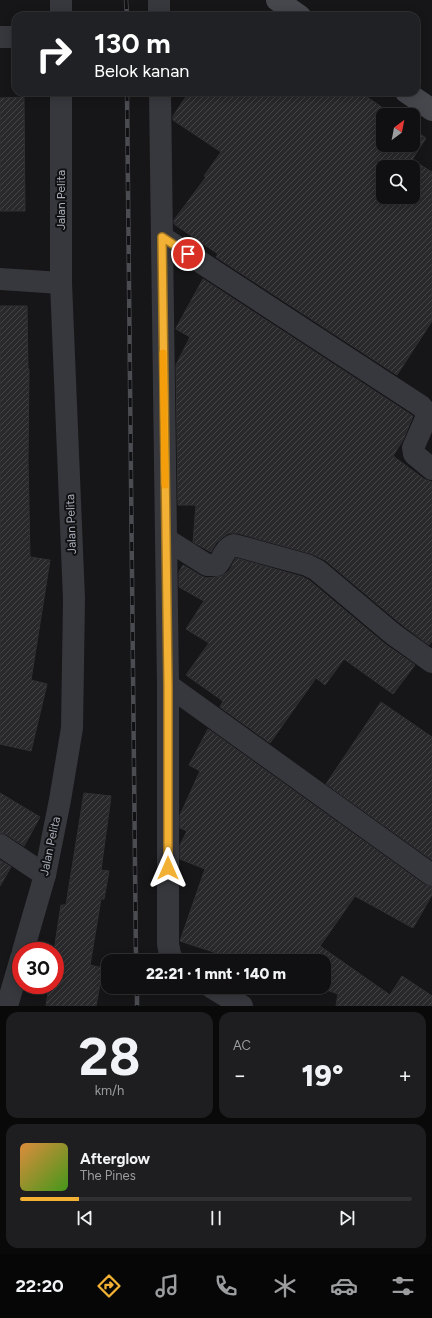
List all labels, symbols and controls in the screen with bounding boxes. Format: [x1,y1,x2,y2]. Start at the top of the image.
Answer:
text: 130 m [94,26,171,60]
icon: right [28,28,80,80]
text: Belok kanan [94,60,189,82]
north arrow [376,108,420,152]
map controls [376,108,420,204]
button: search [376,160,420,204]
street label: Jalan Pelita [54,170,68,230]
pin [171,237,205,271]
icon: arrive [177,243,199,265]
street label: Jalan Pelita [63,494,79,554]
street label: Jalan Pelita [37,815,63,877]
position arrow [147,847,189,889]
speed limit sign: 30 [12,942,64,994]
text: 22:21 · 1 mnt · 140 m [146,965,286,983]
text: 28 [79,1026,140,1088]
text: AC [233,1038,251,1053]
text: 19° [302,1057,343,1094]
text: − [233,1062,247,1089]
text: + [398,1062,412,1089]
text: km/h [95,1083,124,1098]
text: Afterglow [80,1150,150,1168]
text: The Pines [80,1168,136,1183]
icon: previous [74,1207,96,1229]
icon: pause [205,1207,227,1229]
icon: next [336,1207,358,1229]
icon: directions [95,1272,123,1300]
icon: music [153,1272,181,1300]
icon: phone [212,1272,240,1300]
icon: climate [271,1272,299,1300]
icon: car [330,1272,358,1300]
icon: filters [389,1272,417,1300]
text: 22:20 [15,1275,64,1297]

